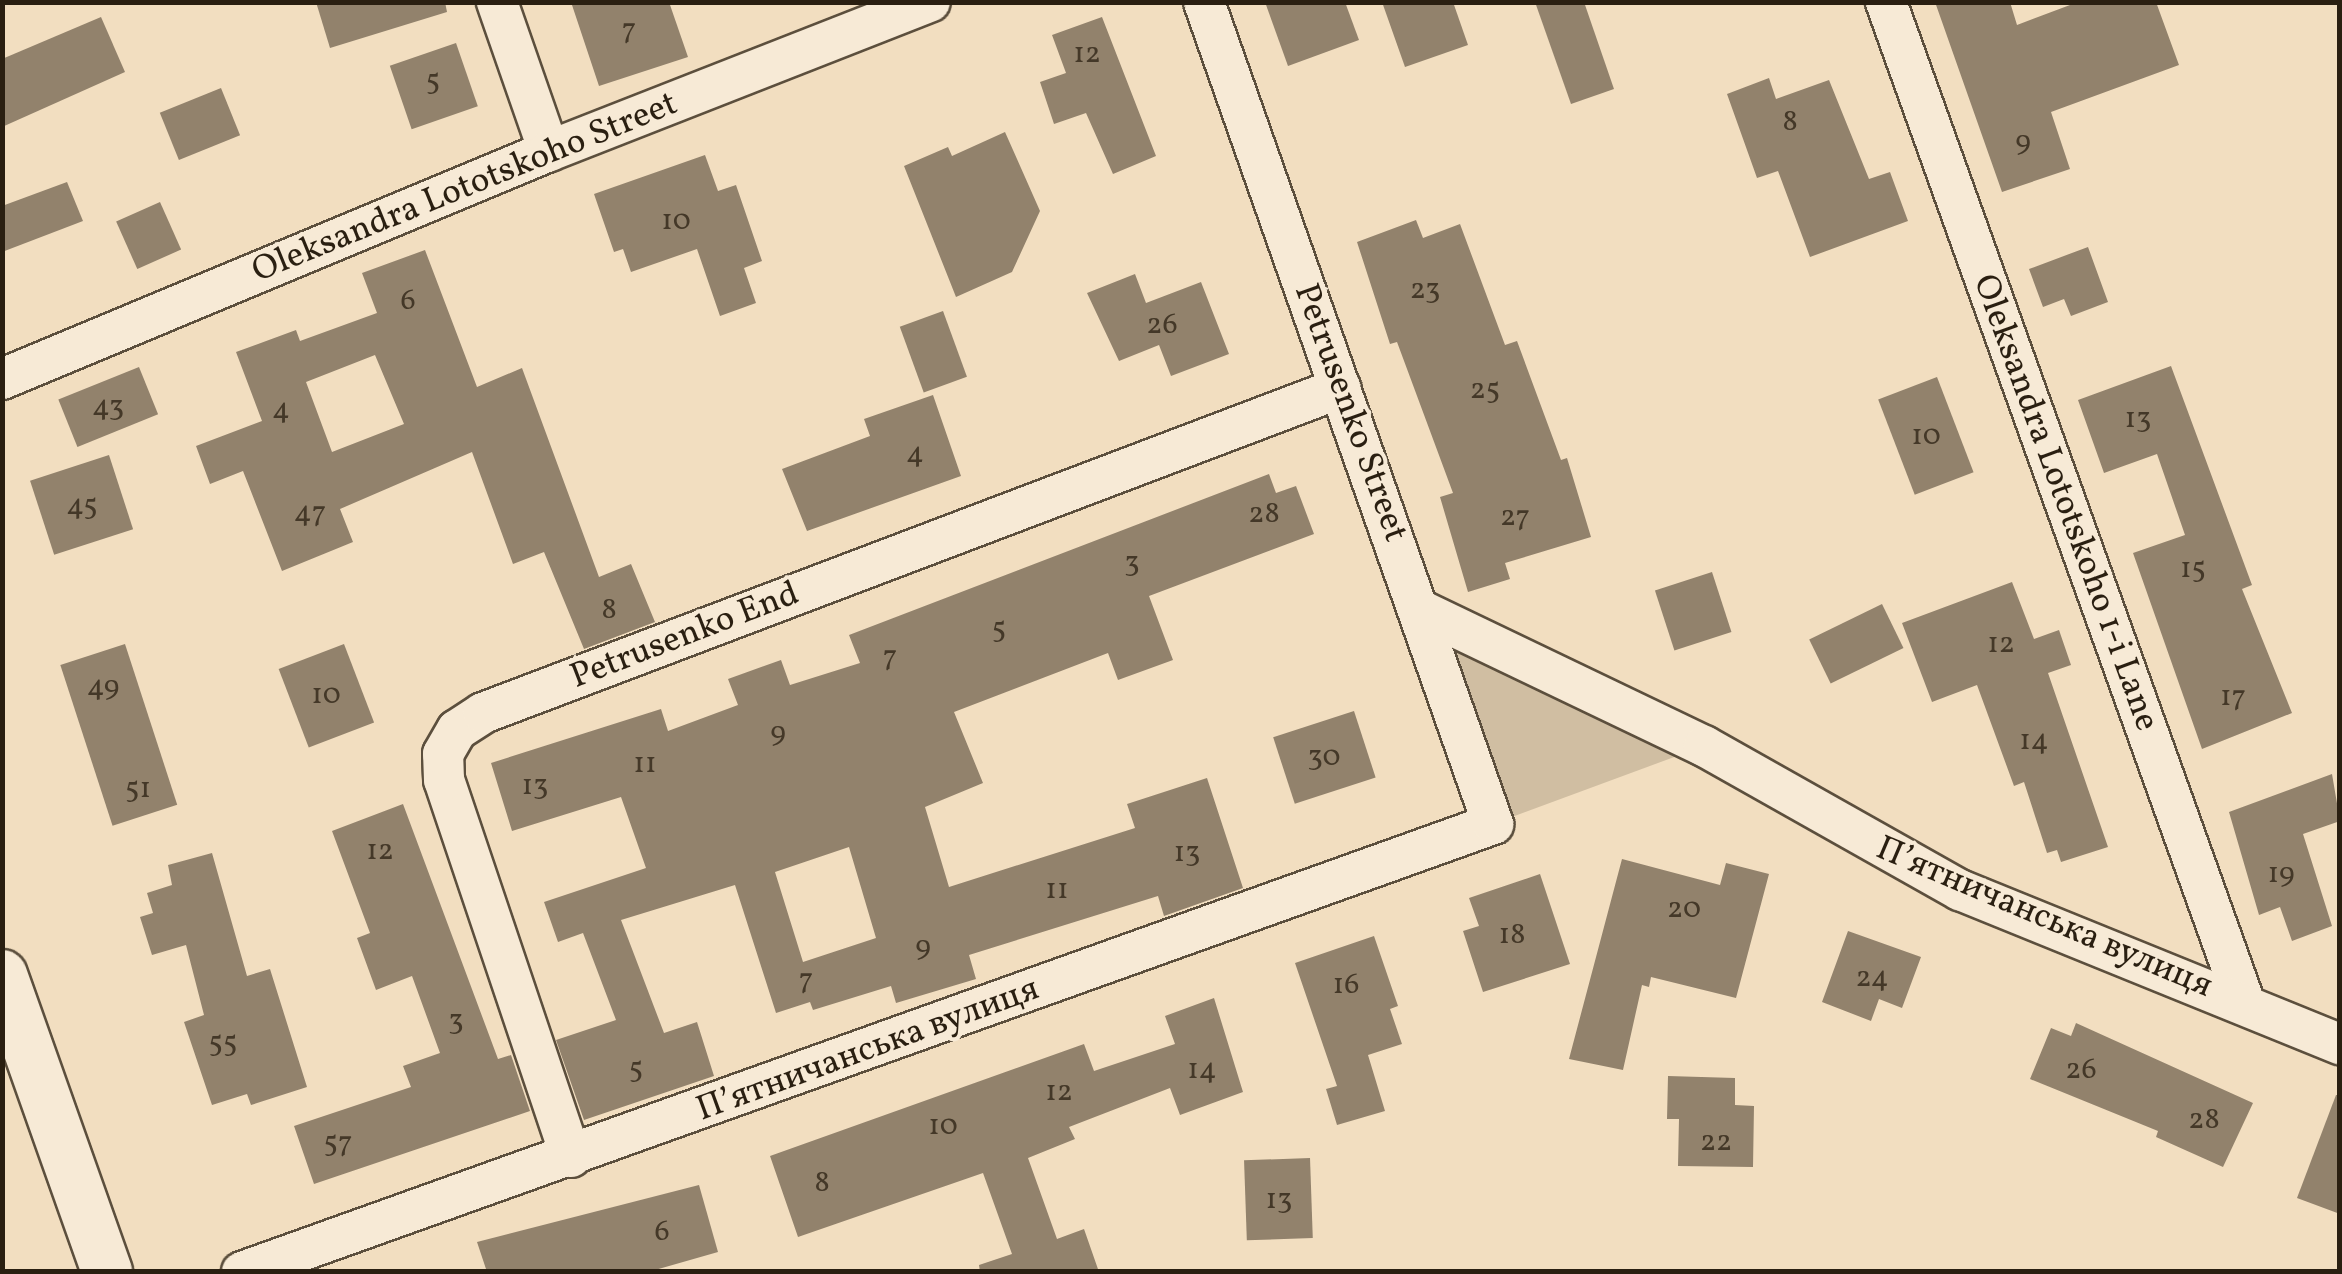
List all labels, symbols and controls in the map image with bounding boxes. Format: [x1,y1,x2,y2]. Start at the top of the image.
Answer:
house number: 7 [622,12,636,48]
house number: 12 [1073,36,1101,72]
house number: 5 [426,63,440,99]
street label: Oleksandra Lototskoho Street [246,83,684,293]
house number: 8 [1782,104,1798,140]
house number: 9 [2015,124,2031,160]
house number: 10 [661,203,691,239]
street label: Oleksandra Lototskoho 1-i Lane [1963,269,2167,737]
house number: 23 [1410,272,1440,308]
street label: Petrusenko Street [1284,278,1416,548]
house number: 6 [400,283,416,319]
house number: 26 [1146,307,1178,343]
house number: 25 [1470,372,1500,408]
house number: 43 [92,389,124,425]
house number: 4 [272,392,290,428]
house number: 13 [2124,401,2152,437]
house number: 10 [1911,418,1941,454]
house number: 4 [906,436,924,472]
house number: 45 [66,488,98,524]
house number: 47 [294,495,326,531]
house number: 28 [1248,496,1280,532]
house number: 27 [1500,499,1530,535]
house number: 3 [1124,545,1140,581]
house number: 15 [2180,551,2206,587]
street label: Petrusenko End [565,573,805,699]
house number: 8 [601,592,617,628]
house number: 5 [992,611,1006,647]
house number: 12 [1987,626,2015,662]
house number: 7 [883,639,897,675]
house number: 49 [87,669,119,705]
house number: 10 [311,677,341,713]
house number: 17 [2220,679,2246,715]
house number: 9 [770,715,786,751]
house number: 14 [2019,723,2049,759]
house number: 30 [1308,739,1340,775]
house number: 11 [633,746,657,782]
house number: 13 [521,768,549,804]
house number: 51 [125,771,151,807]
street label: Пʼятничанська вулиця [1870,828,2218,1008]
house number: 12 [366,833,394,869]
house number: 13 [1173,835,1201,871]
house number: 19 [2267,856,2295,892]
house number: 11 [1045,872,1069,908]
house number: 20 [1667,891,1701,927]
house number: 18 [1499,917,1525,953]
house number: 9 [915,929,931,965]
house number: 24 [1855,960,1889,996]
house number: 7 [799,962,813,998]
house number: 16 [1333,967,1359,1003]
street label: Пʼятничанська вулиця [691,969,1045,1131]
house number: 3 [448,1003,464,1039]
house number: 55 [209,1025,237,1061]
house number: 5 [629,1051,643,1087]
house number: 14 [1187,1052,1217,1088]
house number: 26 [2065,1052,2097,1088]
house number: 12 [1045,1074,1073,1110]
house number: 28 [2188,1102,2220,1138]
house number: 10 [928,1108,958,1144]
house number: 22 [1700,1124,1732,1160]
house number: 57 [324,1125,352,1161]
house number: 8 [814,1165,830,1201]
house number: 13 [1265,1182,1293,1218]
house number: 6 [654,1214,670,1250]

